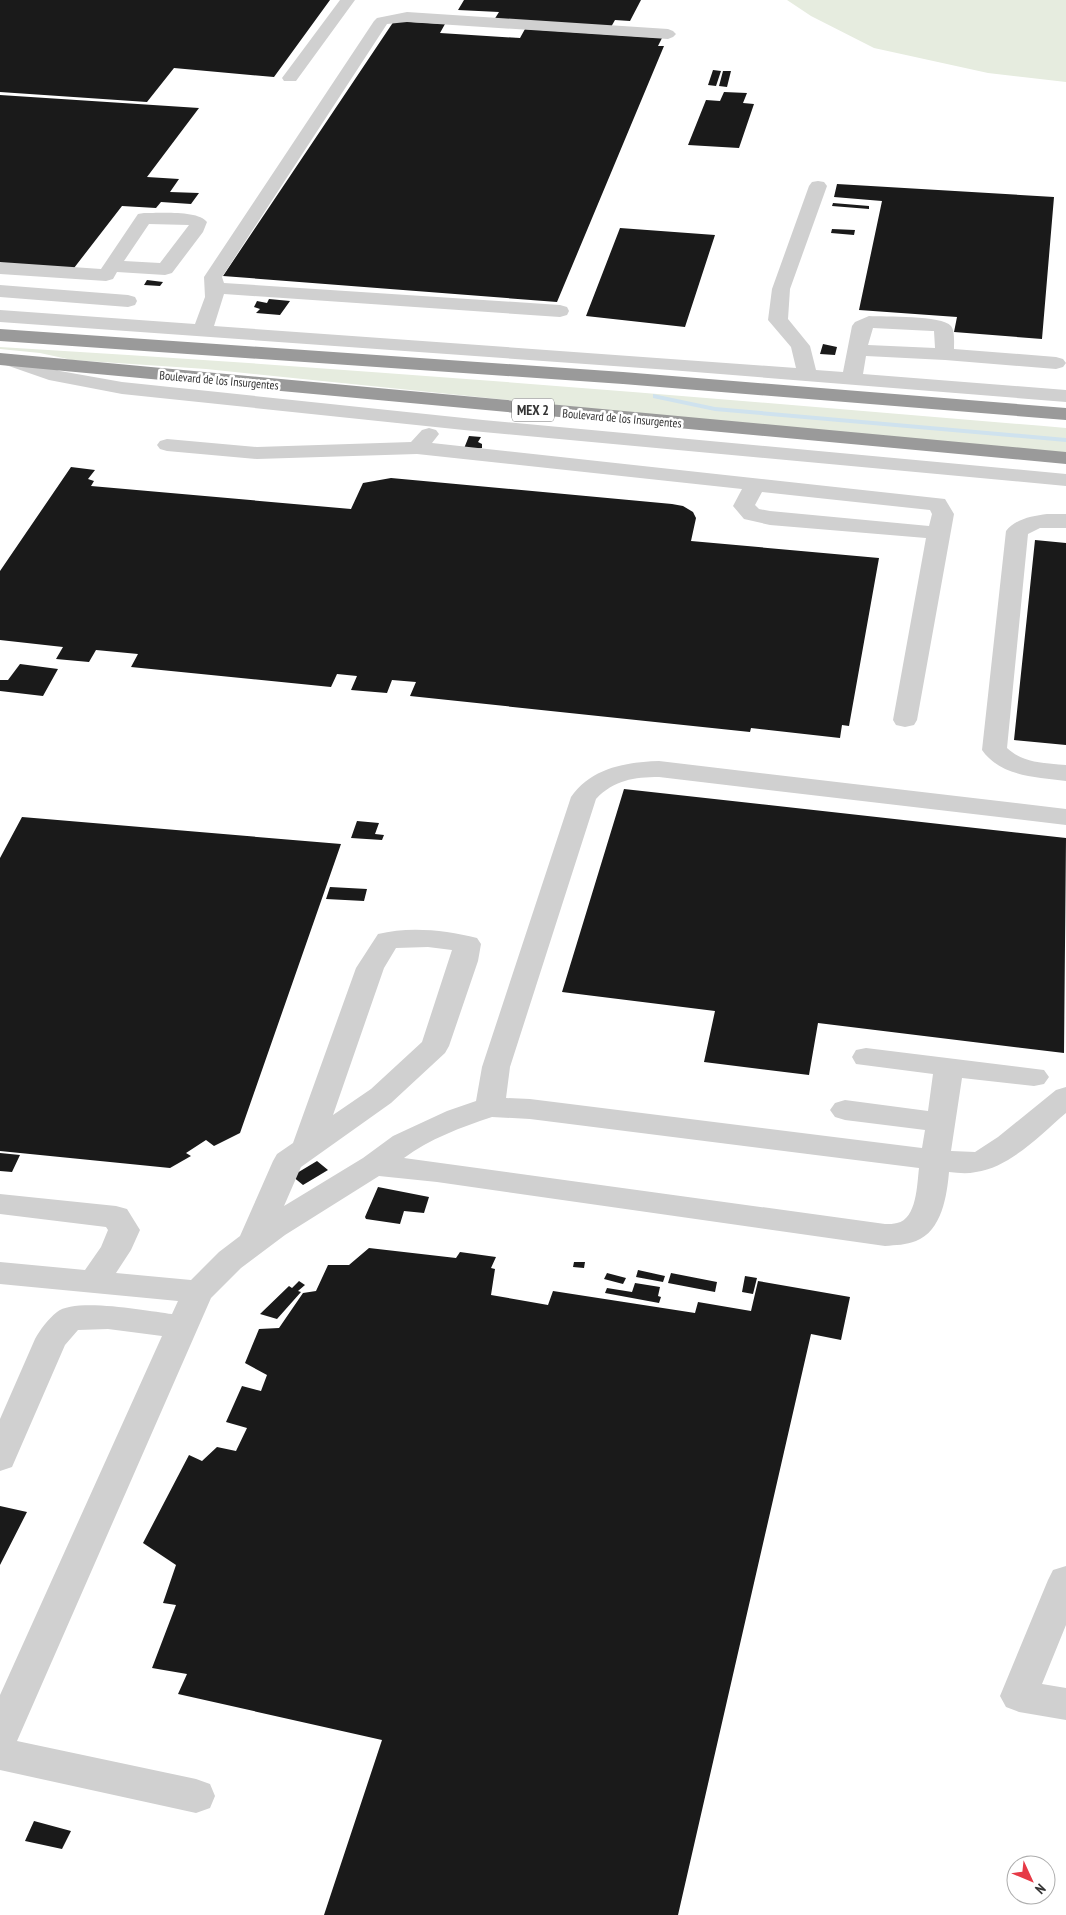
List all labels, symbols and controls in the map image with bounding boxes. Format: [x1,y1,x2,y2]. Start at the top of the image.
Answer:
street label: Boulevard de los Insurgentes [159,367,279,393]
road number: MEX 2 [512,398,554,422]
street label: Boulevard de los Insurgentes [562,405,682,431]
north arrow [1006,1855,1056,1905]
text: N [1031,1880,1049,1898]

